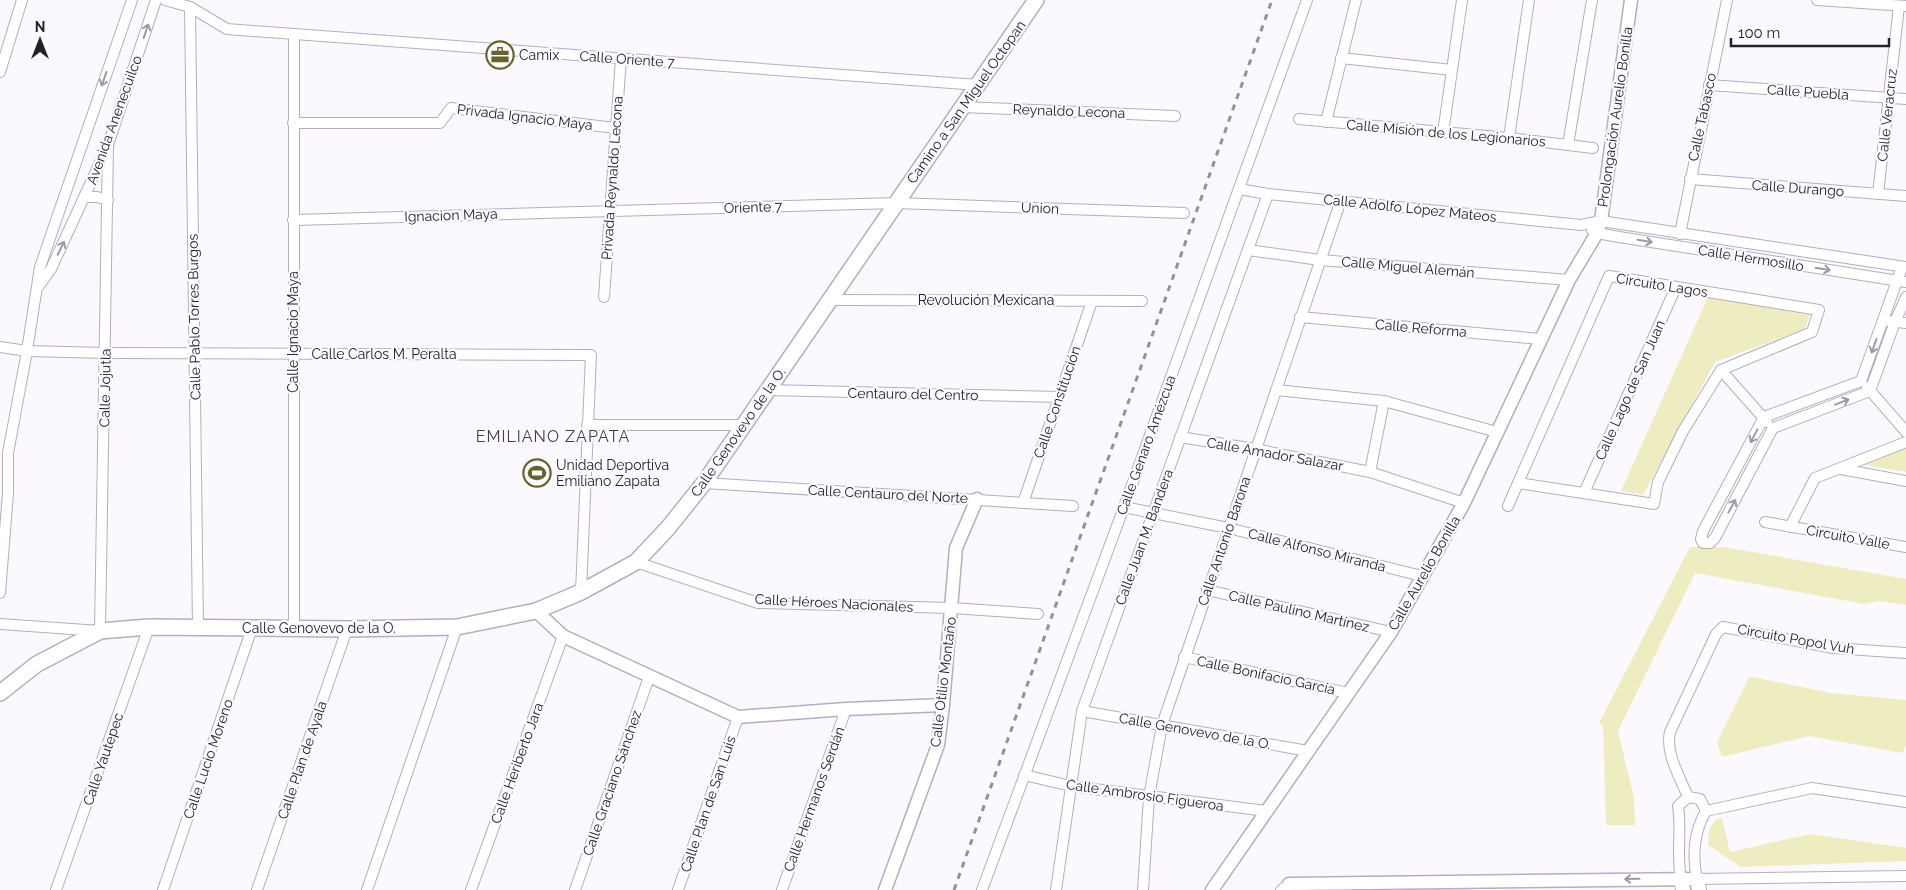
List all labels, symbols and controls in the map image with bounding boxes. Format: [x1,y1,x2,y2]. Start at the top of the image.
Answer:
north arrow [15,15,65,65]
scale bar [1731,15,1888,47]
street label: Camino a San Miguel Octopan [903,17,1029,187]
text: N [35,19,45,35]
one-way arrow [142,24,151,40]
text: 100 m [1738,24,1780,42]
street label: Prolongación Aurelio Bonilla [1594,26,1636,208]
office icon: Camix [485,40,515,70]
place label: Camix [519,47,559,63]
street label: Calle Oriente 7 [579,48,676,70]
street label: Avenida Anenecuilco [83,53,145,187]
street label: Calle Veracruz [1874,68,1900,162]
one-way arrow [99,71,108,86]
street label: Calle Tabasco [1685,71,1719,163]
street label: Calle Puebla [1767,81,1849,103]
street label: Privada Reynaldo Lecona [598,96,626,260]
street label: Privada Ignacio Maya [456,101,594,133]
street label: Reynaldo Lecona [1012,101,1126,121]
street label: Calle Misión de los Legionarios [1346,116,1547,150]
street label: Calle Durango [1751,177,1845,199]
street label: Calle Adolfo López Mateos [1323,191,1498,225]
street label: Oriente 7 [723,198,783,216]
street label: Union [1021,199,1059,217]
street label: Ignacion Maya [404,205,498,225]
street label: Calle Pablo Torres Burgos [185,233,203,400]
one-way arrow [1637,236,1653,246]
one-way arrow [56,240,66,255]
street label: Calle Hermosillo [1697,242,1805,274]
street label: Calle Miguel Alemán [1341,253,1475,281]
one-way arrow [1815,264,1831,274]
street label: Circuito Lagos [1615,270,1709,300]
street label: Calle Ignacio Maya [285,271,301,393]
street label: Revolución Mexicana [918,292,1054,308]
street label: Calle Reforma [1375,316,1467,340]
street label: Calle Lago de San Juan [1592,317,1668,463]
one-way arrow [1869,337,1878,353]
street label: Calle Constitución [1030,344,1084,460]
street label: Calle Carlos M. Peralta [311,346,457,362]
street label: Calle Jojutla [96,348,114,428]
street label: Calle Genovevo de la O. [687,364,789,500]
street label: Calle Genaro Amézcua [1113,373,1179,517]
street label: Centauro del Centro [848,385,978,403]
one-way arrow [1834,397,1849,406]
district label: EMILIANO ZAPATA [476,427,630,446]
one-way arrow [1749,428,1758,443]
street label: Calle Amador Salazar [1205,434,1345,474]
place label: Unidad Deportiva Emiliano Zapata [556,457,669,489]
sports icon: Unidad Deportiva Emiliano Zapata [522,458,552,488]
street label: Calle Juan M. Bandera [1112,467,1176,607]
street label: Calle Antonio Barona [1194,474,1254,608]
street label: Calle Centauro del Norte [807,482,969,506]
one-way arrow [1727,500,1737,514]
street label: Calle Aurelio Bonilla [1385,513,1463,633]
street label: Circuito Valle [1805,522,1891,552]
street label: Calle Alfonso Miranda [1246,525,1388,575]
street label: Calle Paulino Martínez [1227,587,1371,635]
street label: Calle Héroes Nacionales [754,591,914,615]
street label: Calle Otilio Montaño [927,616,959,748]
street label: Calle Genovevo de la O. [242,620,396,636]
street label: Circuito Popol Vuh [1736,621,1856,657]
street label: Calle Bonifacio García [1195,653,1337,697]
street label: Calle Lucio Moreno [180,697,236,821]
street label: Calle Plan de Ayala [274,699,330,821]
street label: Calle Heriberto Jara [488,700,546,826]
street label: Calle Graciano Sánchez [580,708,644,858]
street label: Calle Yautepec [80,710,126,808]
street label: Calle Genovevo de la O. [1118,710,1272,752]
street label: Calle Hermanos Serdán [780,724,848,874]
street label: Calle Plan de San Luis [677,734,739,874]
street label: Calle Ambrosio Figueroa [1065,776,1225,814]
one-way arrow [1625,874,1641,884]

